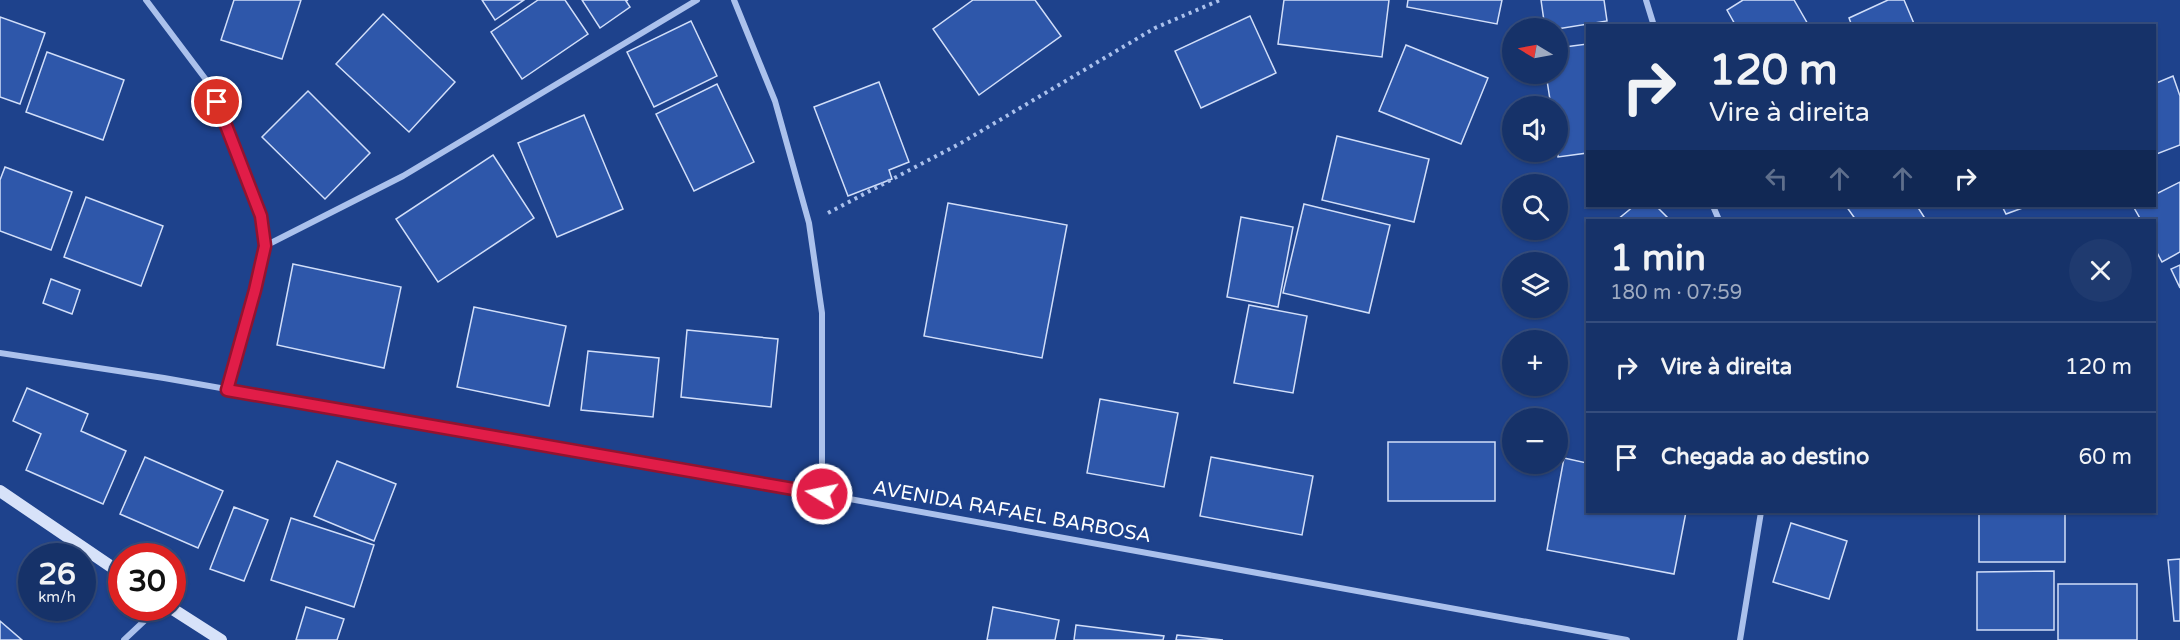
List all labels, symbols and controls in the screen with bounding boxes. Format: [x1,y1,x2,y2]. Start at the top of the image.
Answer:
north arrow [1502,18,1568,84]
map controls [1502,18,1568,474]
text: 120 m [1709,45,1838,96]
icon: right [1610,48,1688,126]
pin [191,76,242,127]
icon: arrive [200,85,233,118]
button: sound [1502,96,1568,162]
text: Vire à direita [1709,96,1870,129]
icon: left [1760,162,1793,195]
icon: ahead [1823,162,1856,195]
icon: ahead [1886,162,1919,195]
icon: right [1949,162,1982,195]
button: search [1502,174,1568,240]
text: 1 min [1610,237,1706,280]
button: close [2069,239,2132,302]
button: layers [1502,252,1568,318]
text: 180 m · 07:59 [1610,281,1742,305]
button: + [1502,330,1568,396]
icon: right [1610,351,1643,384]
text: Vire à direita [1661,354,1792,380]
text: 120 m [2065,354,2132,380]
button: − [1502,408,1568,474]
icon: arrive [1610,441,1643,474]
text: Chegada ao destino [1661,444,1869,470]
text: 60 m [2078,444,2132,470]
position arrow [790,462,854,526]
street label: AVENIDA RAFAEL BARBOSA [871,476,1153,548]
speed limit sign: 30 [108,543,186,621]
text: 26 [38,556,76,593]
text: km/h [38,588,76,606]

